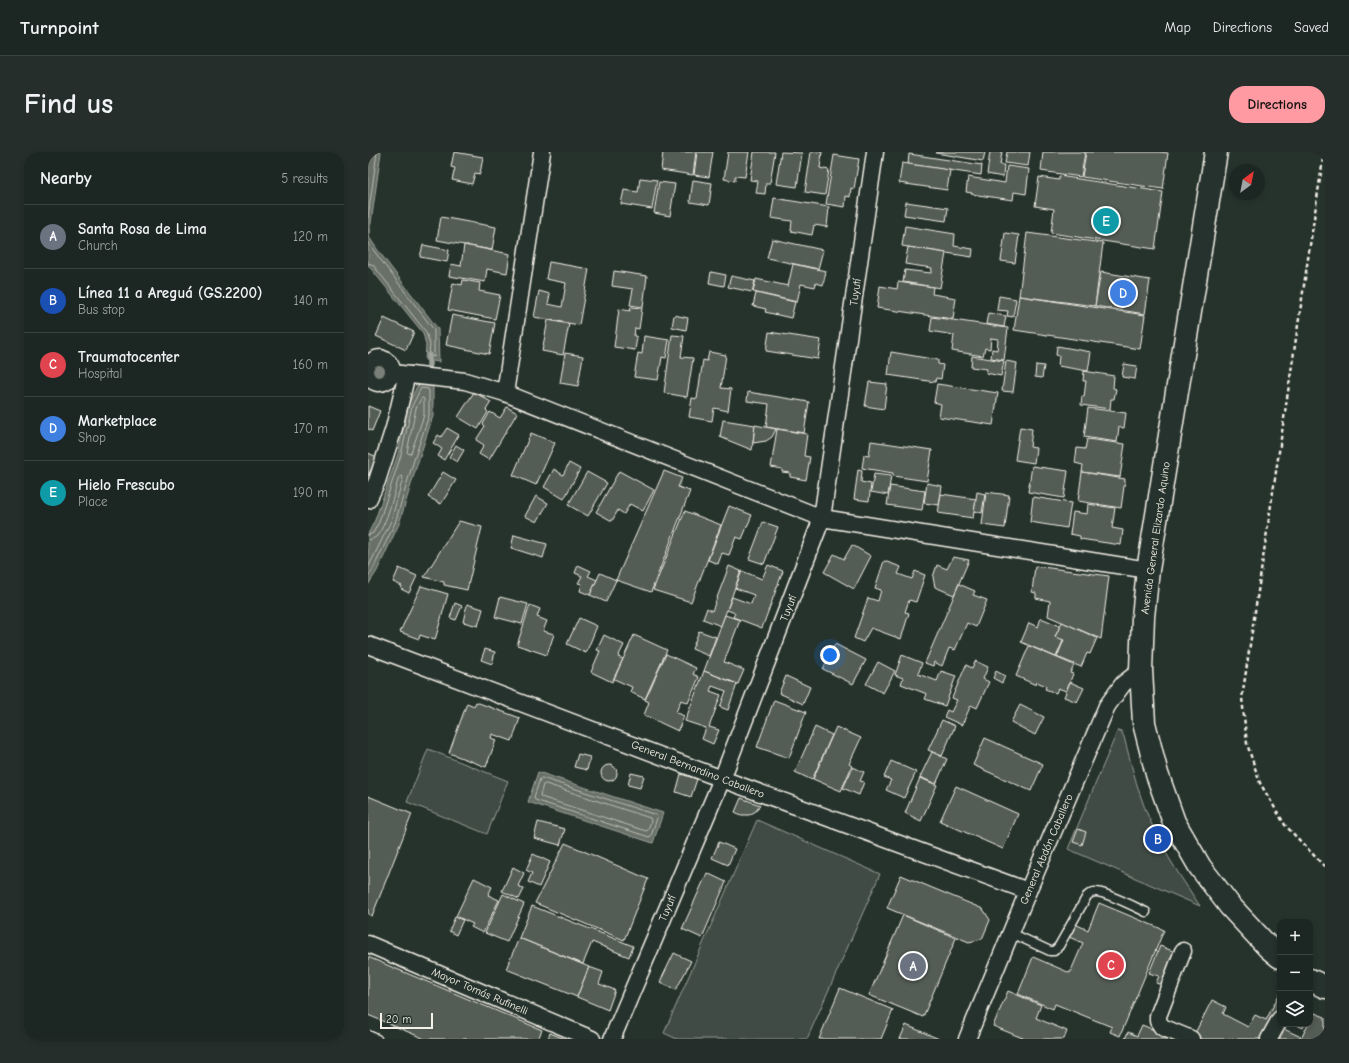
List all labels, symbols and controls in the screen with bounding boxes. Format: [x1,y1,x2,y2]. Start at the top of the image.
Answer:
text: Turnpoint [20,17,99,39]
text: Map [1164,19,1191,36]
text: Directions [1213,19,1272,36]
text: Saved [1294,19,1329,36]
button: Directions [1229,86,1325,123]
text: Find us [24,88,113,120]
north arrow [1229,164,1265,200]
text: Nearby [40,169,91,188]
text: 5 results [281,171,328,186]
pin: E [1093,206,1119,236]
text: Santa Rosa de Lima [78,220,207,238]
text: A [49,229,57,244]
text: 120 m [293,229,328,244]
text: Church [78,238,118,253]
street label: Tuyutí [847,277,864,307]
pin: D [1110,278,1136,308]
text: Línea 11 a Areguá (GS.2200) [78,284,262,302]
text: B [49,293,57,308]
text: 140 m [294,293,328,308]
text: Bus stop [78,302,125,317]
text: Traumatocenter [78,348,179,366]
text: C [49,357,57,372]
text: 160 m [293,357,328,372]
text: Hospital [78,366,122,381]
text: Marketplace [78,412,157,430]
text: D [49,421,57,436]
text: 170 m [294,421,328,436]
text: Shop [78,430,106,445]
street label: Avenida General Elizardo Aquino [1138,461,1173,615]
text: Hielo Frescubo [78,476,175,494]
text: E [49,485,57,500]
text: 190 m [293,485,328,500]
text: Place [78,494,108,509]
street label: Tuyutí [777,593,800,623]
your location [820,645,840,665]
street label: General Bernardino Caballero [629,738,766,801]
street label: General Abdón Caballero [1017,792,1076,906]
pin: B [1145,824,1171,854]
street label: Tuyutí [656,893,679,923]
map controls [1277,919,1313,1027]
button: + [1277,919,1313,955]
pin: C [1098,950,1124,980]
pin: A [900,951,926,981]
button: − [1277,955,1313,991]
street label: Mayor Tomás Rufinelli [430,965,530,1018]
button: layers [1277,991,1313,1027]
scale bar [380,1011,433,1030]
text: 20 m [386,1013,411,1026]

